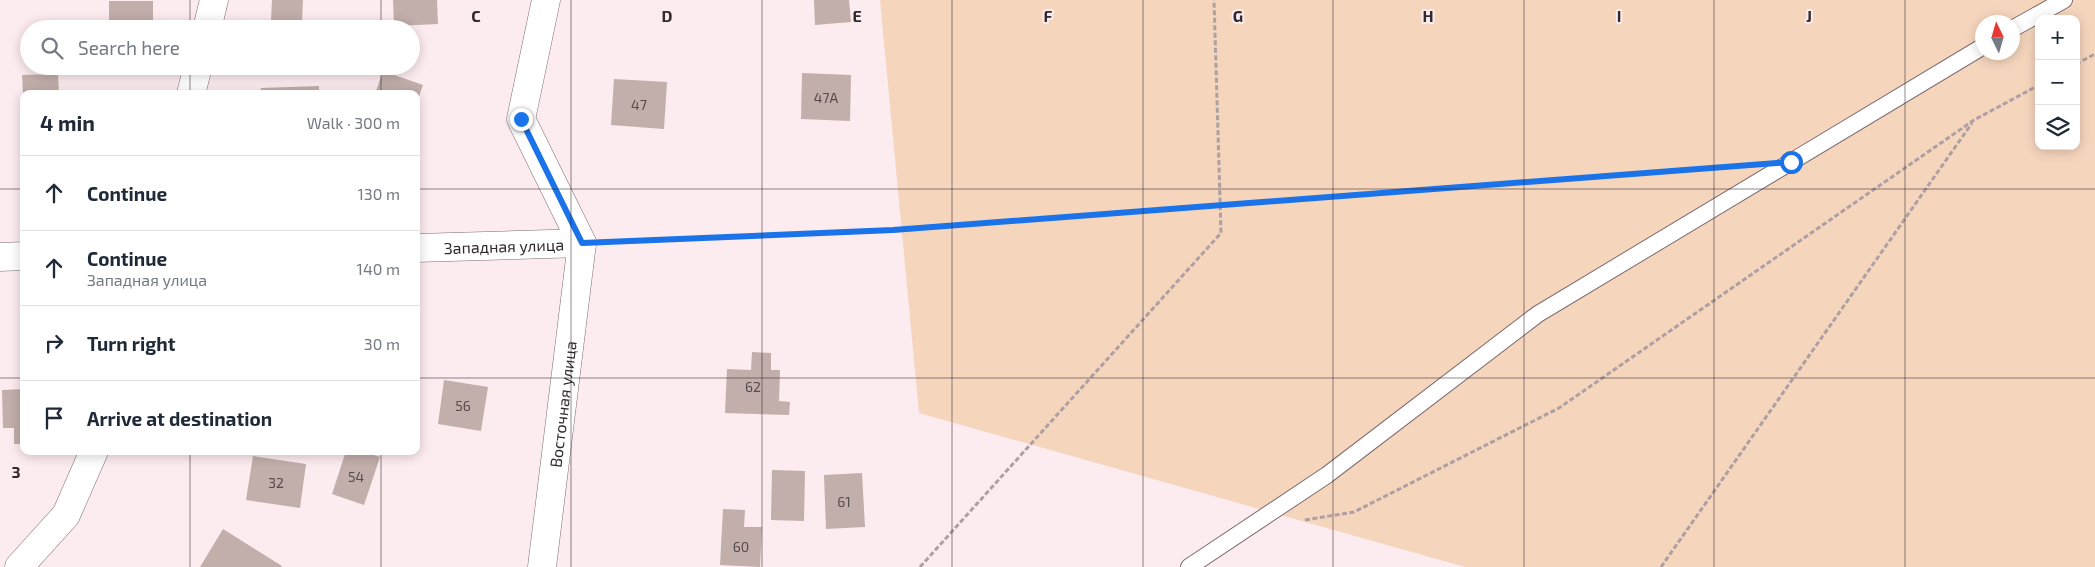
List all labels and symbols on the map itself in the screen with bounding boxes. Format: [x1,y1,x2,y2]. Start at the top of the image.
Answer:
text: C [471,6,481,25]
text: D [662,6,673,25]
text: E [852,6,862,25]
text: F [1044,6,1053,25]
text: G [1233,6,1243,25]
text: H [1422,6,1434,25]
text: I [1617,6,1621,25]
text: J [1806,6,1812,25]
north arrow [1975,15,2020,60]
house number: 47А [814,89,839,106]
house number: 47 [631,96,647,113]
route end [510,108,533,131]
route start [1780,151,1803,174]
street label: Западная улица [444,234,564,257]
street label: Восточная улица [545,340,579,469]
house number: 62 [745,378,761,395]
house number: 56 [455,397,471,414]
text: 3 [11,462,21,481]
house number: 54 [348,468,364,485]
house number: 32 [268,474,284,491]
house number: 61 [837,493,851,510]
house number: 60 [733,538,749,555]

